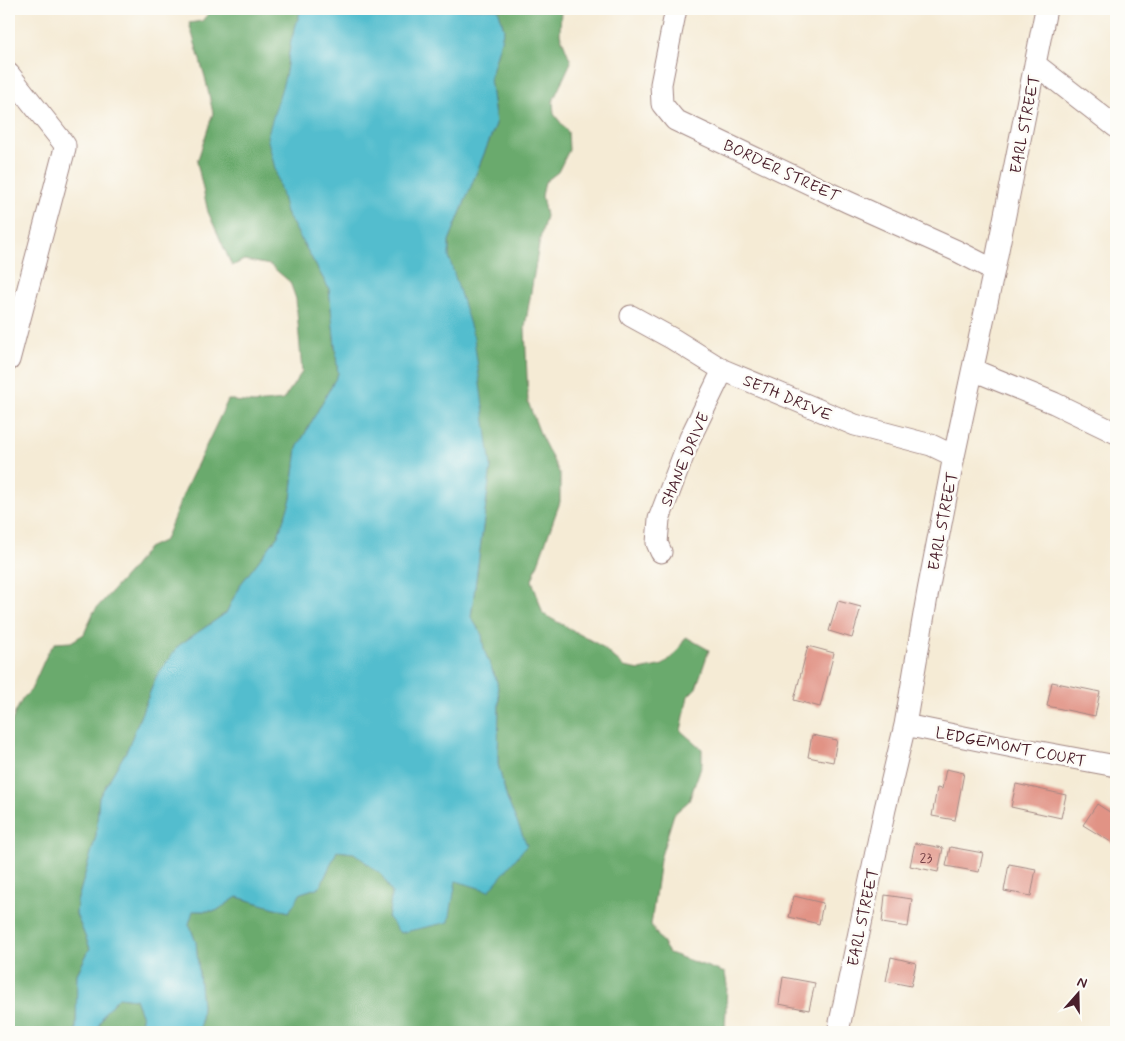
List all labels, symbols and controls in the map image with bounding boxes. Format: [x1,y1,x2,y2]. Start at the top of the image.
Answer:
street label: EARL STREET [1006,73,1045,175]
street label: BORDER STREET [720,135,844,208]
street label: SETH DRIVE [740,370,835,427]
street label: SHANE DRIVE [656,409,715,510]
street label: EARL STREET [924,470,963,572]
street label: LEDGEMONT COURT [934,723,1088,772]
house number: 23 [920,849,932,867]
street label: EARL STREET [843,866,884,968]
north arrow [1052,968,1102,1018]
text: N [1075,973,1090,993]

